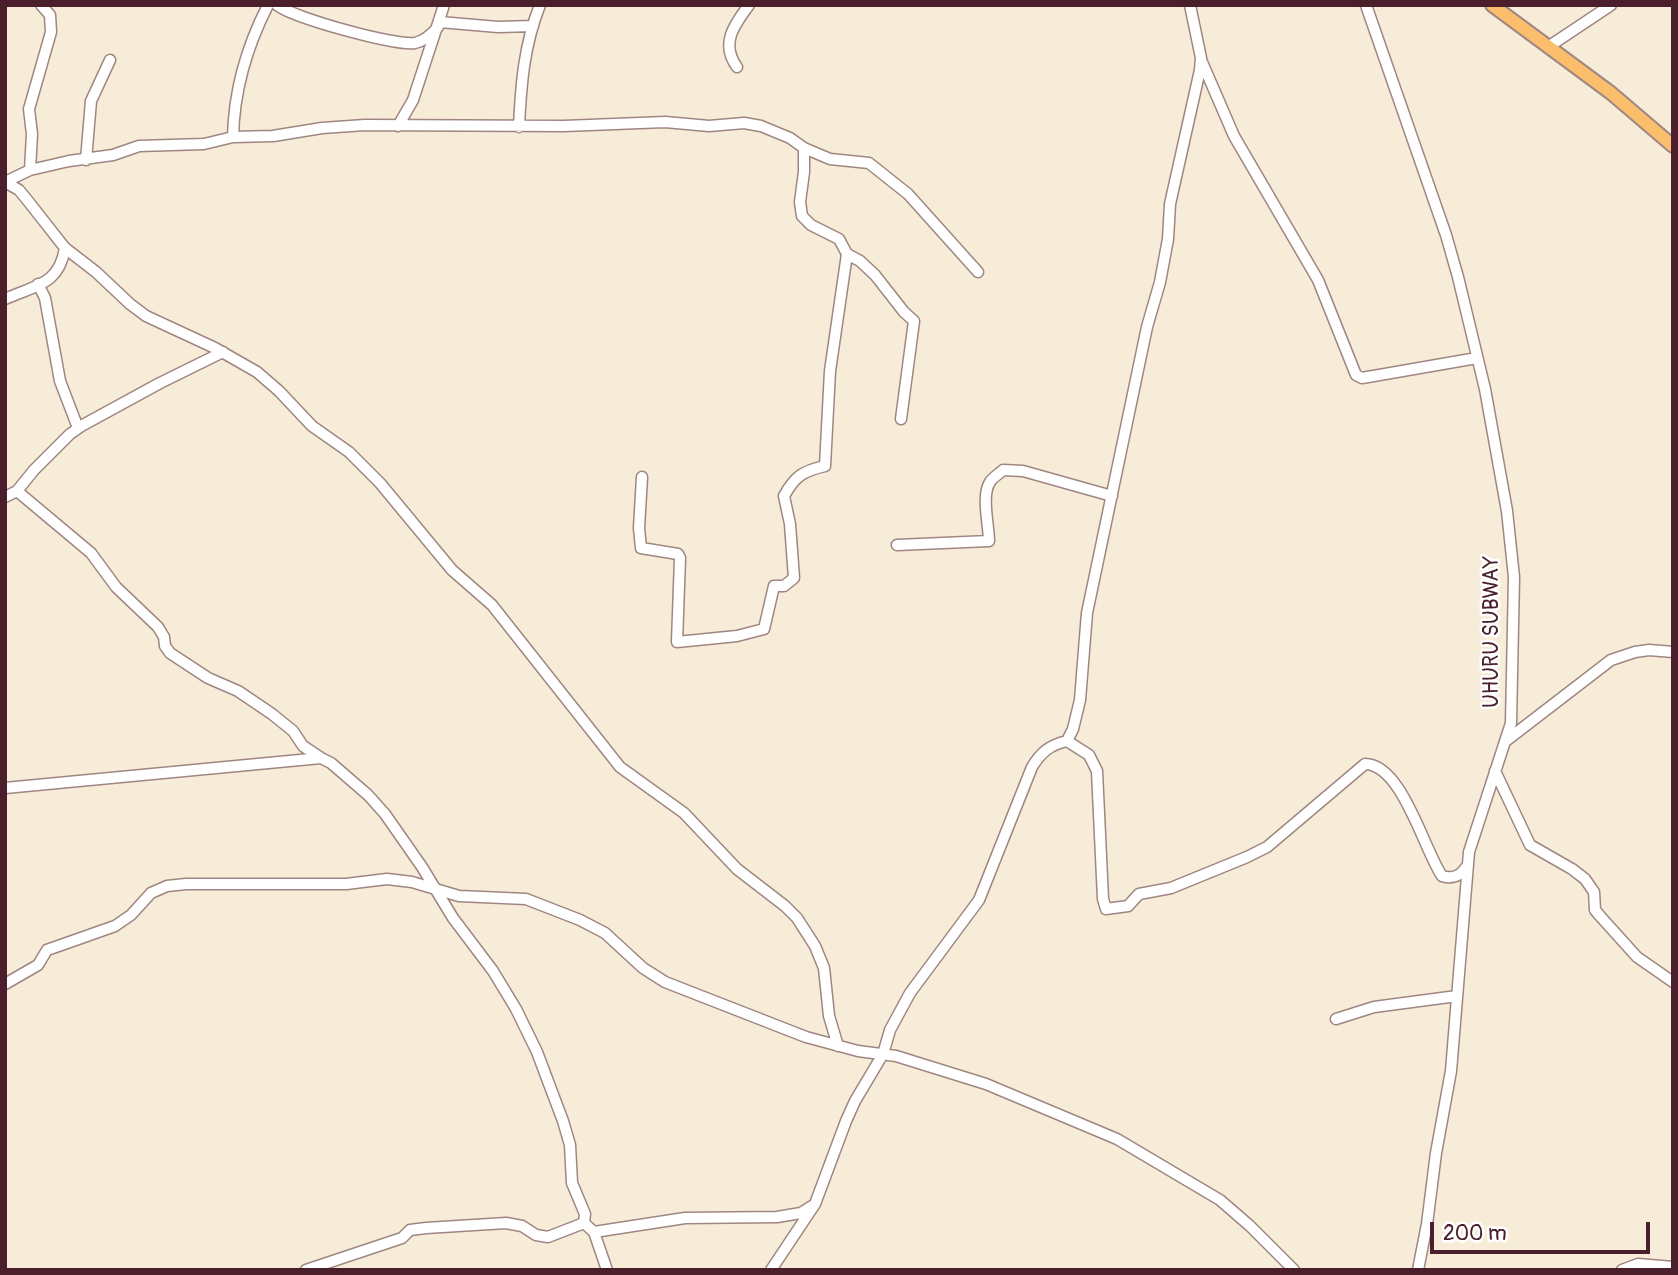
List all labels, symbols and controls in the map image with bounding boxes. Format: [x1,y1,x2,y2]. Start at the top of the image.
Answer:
street label: UHURU SUBWAY [1480,556,1506,708]
scale bar [1433,1208,1654,1252]
text: 200 m [1443,1220,1507,1247]

